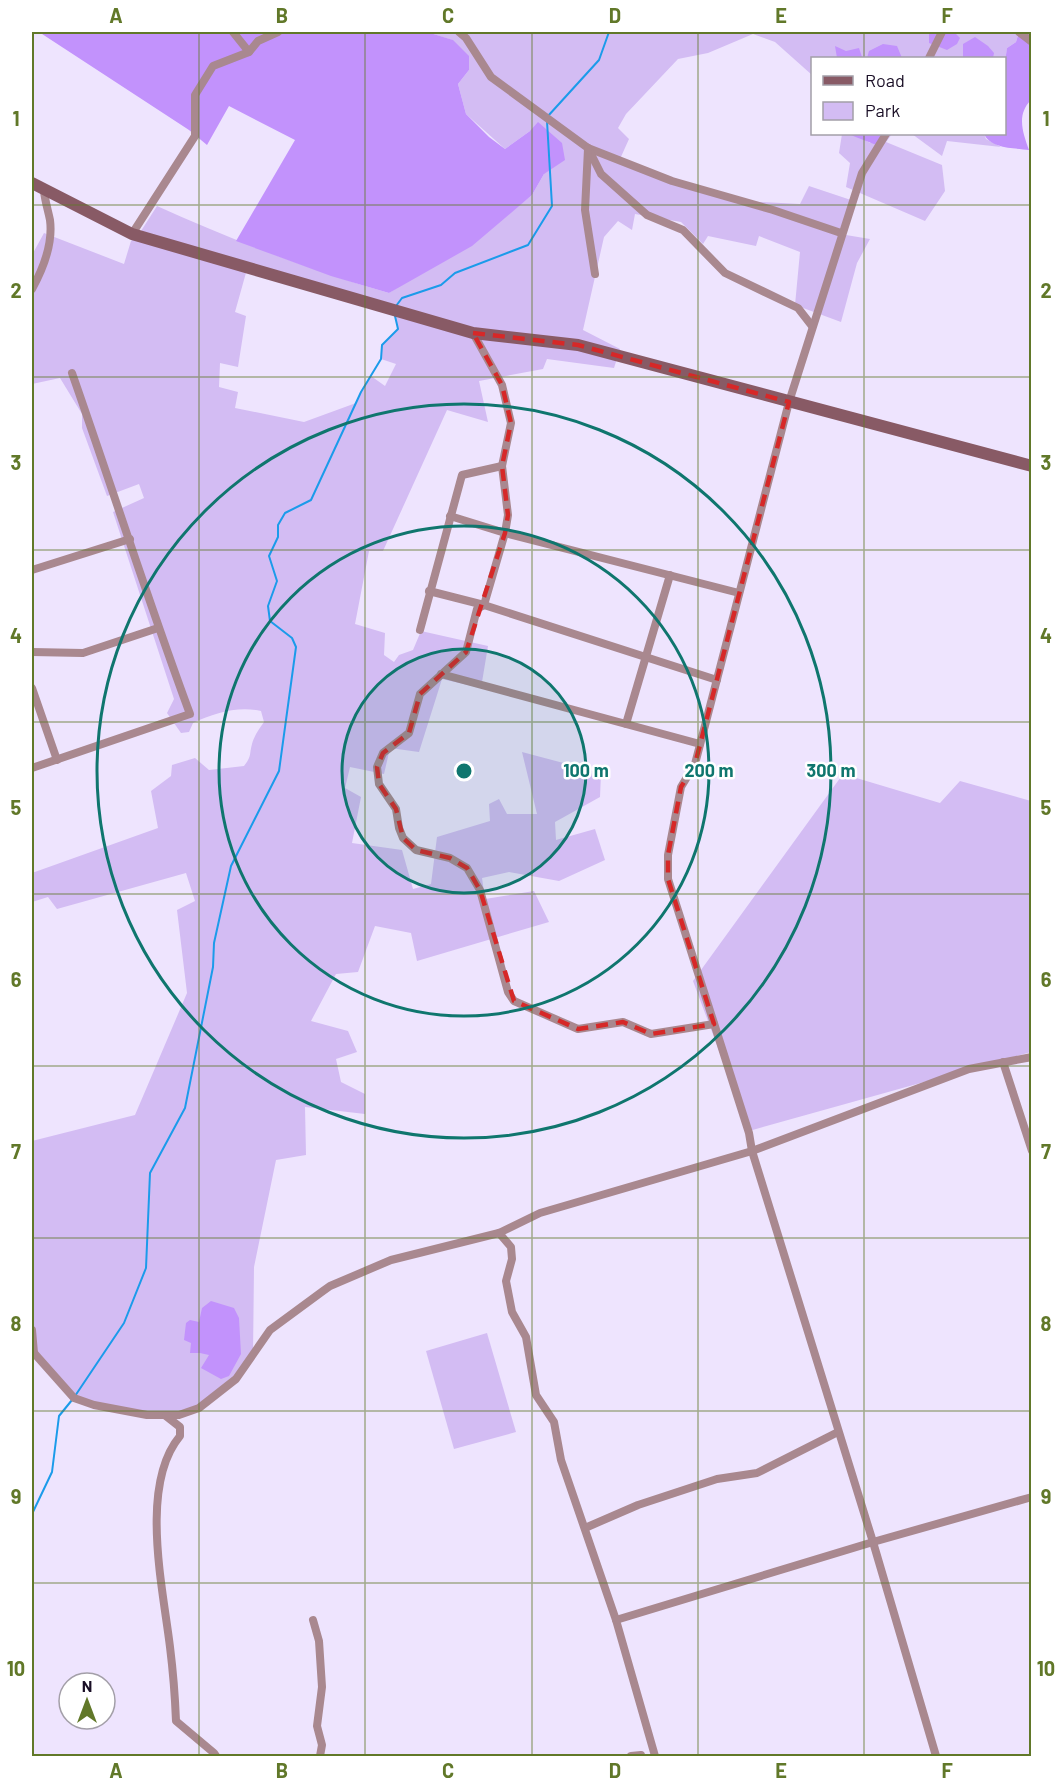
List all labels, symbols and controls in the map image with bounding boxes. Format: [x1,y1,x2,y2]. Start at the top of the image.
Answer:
text: A [109,3,123,27]
text: B [276,3,288,27]
text: C [442,3,454,27]
text: D [609,3,621,27]
text: E [775,3,787,27]
text: F [941,3,953,27]
legend [811,57,1006,135]
text: Road [865,69,905,91]
text: Park [865,99,900,121]
text: 1 [12,106,20,130]
text: 1 [1042,106,1050,130]
text: 2 [10,278,22,302]
text: 2 [1040,278,1052,302]
text: 3 [11,450,21,474]
text: 3 [1041,450,1051,474]
text: 4 [10,623,22,647]
text: 4 [1040,623,1052,647]
text: 100 m [563,759,609,781]
text: 200 m [684,759,734,781]
text: 300 m [807,759,855,781]
centre of rings [454,761,474,781]
text: 5 [11,795,22,819]
text: 5 [1041,795,1052,819]
text: 6 [11,967,22,991]
text: 6 [1041,967,1052,991]
text: 7 [11,1139,21,1163]
text: 7 [1041,1139,1051,1163]
text: 8 [11,1311,22,1335]
text: 8 [1041,1311,1052,1335]
text: 9 [11,1484,21,1508]
text: 9 [1041,1484,1051,1508]
text: 10 [7,1656,25,1680]
text: 10 [1037,1656,1055,1680]
north arrow [57,1671,117,1731]
text: N [82,1676,92,1695]
text: A [109,1758,123,1782]
text: B [276,1758,288,1782]
text: C [442,1758,454,1782]
text: D [609,1758,621,1782]
text: E [775,1758,787,1782]
text: F [941,1758,953,1782]

